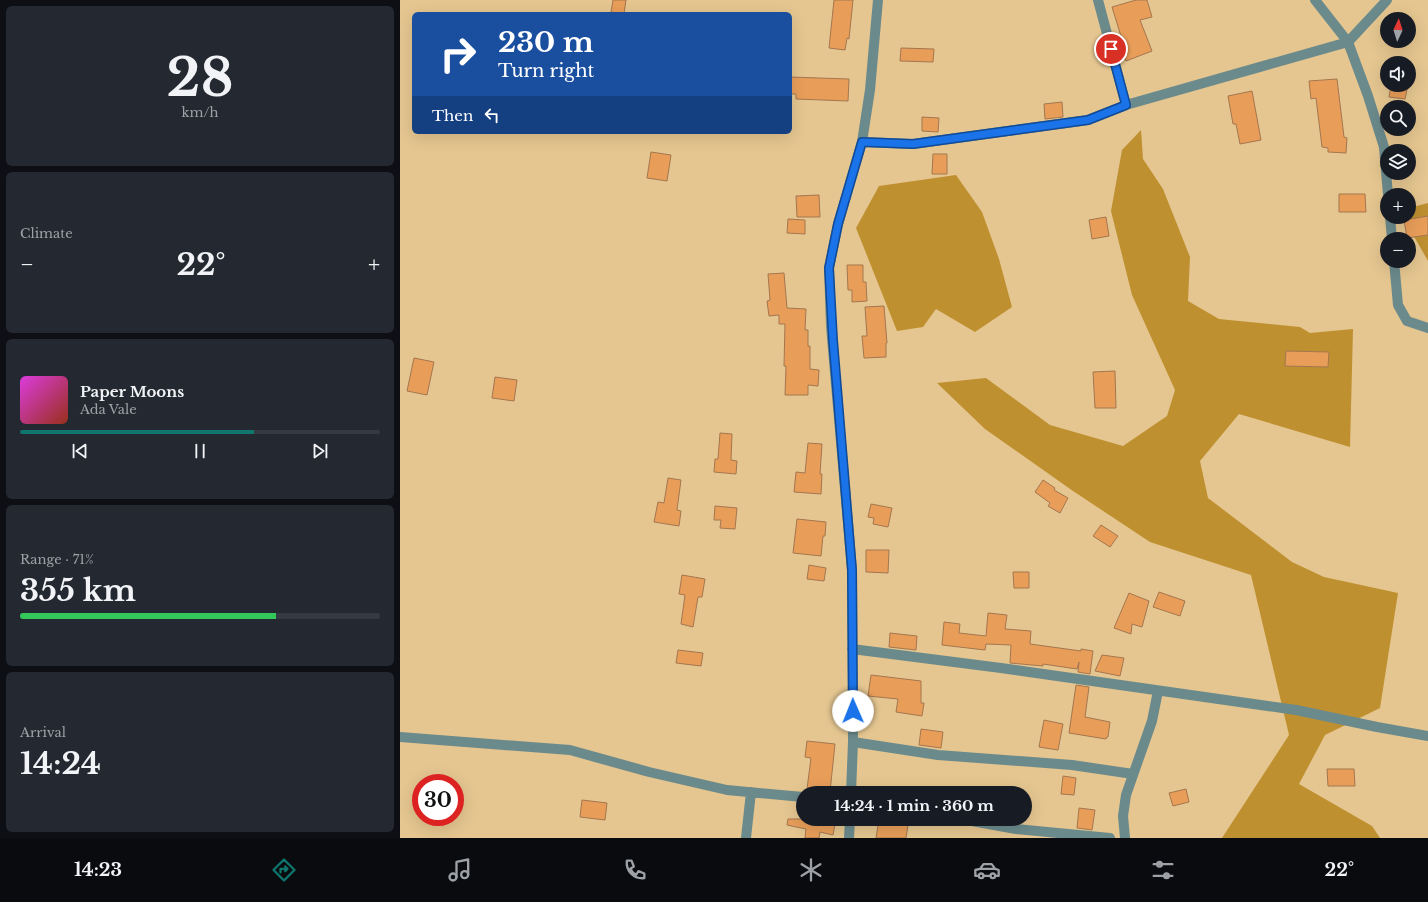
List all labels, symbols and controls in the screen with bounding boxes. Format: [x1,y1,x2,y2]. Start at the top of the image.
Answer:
north arrow [1380,12,1416,48]
map controls [1380,12,1416,268]
text: 230 m [498,25,594,60]
icon: right [432,28,484,80]
pin [1094,32,1128,66]
icon: arrive [1100,38,1122,60]
text: 28 [167,46,233,110]
button: sound [1380,56,1416,92]
text: Turn right [498,60,594,82]
button: search [1380,100,1416,136]
text: km/h [182,104,218,121]
icon: left [481,104,503,126]
text: Then [432,106,473,125]
button: layers [1380,144,1416,180]
button: + [1380,188,1416,224]
text: Climate [20,225,73,242]
button: − [1380,232,1416,268]
text: 22° [176,246,225,283]
text: − [20,251,34,278]
text: + [368,251,380,278]
text: Paper Moons [80,382,184,401]
text: Ada Vale [80,401,137,418]
icon: previous [69,440,91,462]
icon: pause [189,440,211,462]
icon: next [309,440,331,462]
text: Range · 71% [20,551,94,568]
text: 355 km [20,572,136,609]
position arrow [832,690,874,732]
text: Arrival [20,724,66,741]
text: 14:24 [20,745,101,782]
speed limit sign: 30 [412,774,464,826]
text: 14:24 · 1 min · 360 m [834,796,994,815]
icon: directions [270,856,298,884]
icon: music [446,856,474,884]
icon: phone [621,856,649,884]
icon: climate [797,856,825,884]
icon: car [973,856,1001,884]
icon: filters [1149,856,1177,884]
text: 14:23 [74,859,122,881]
text: 22° [1325,859,1354,881]

